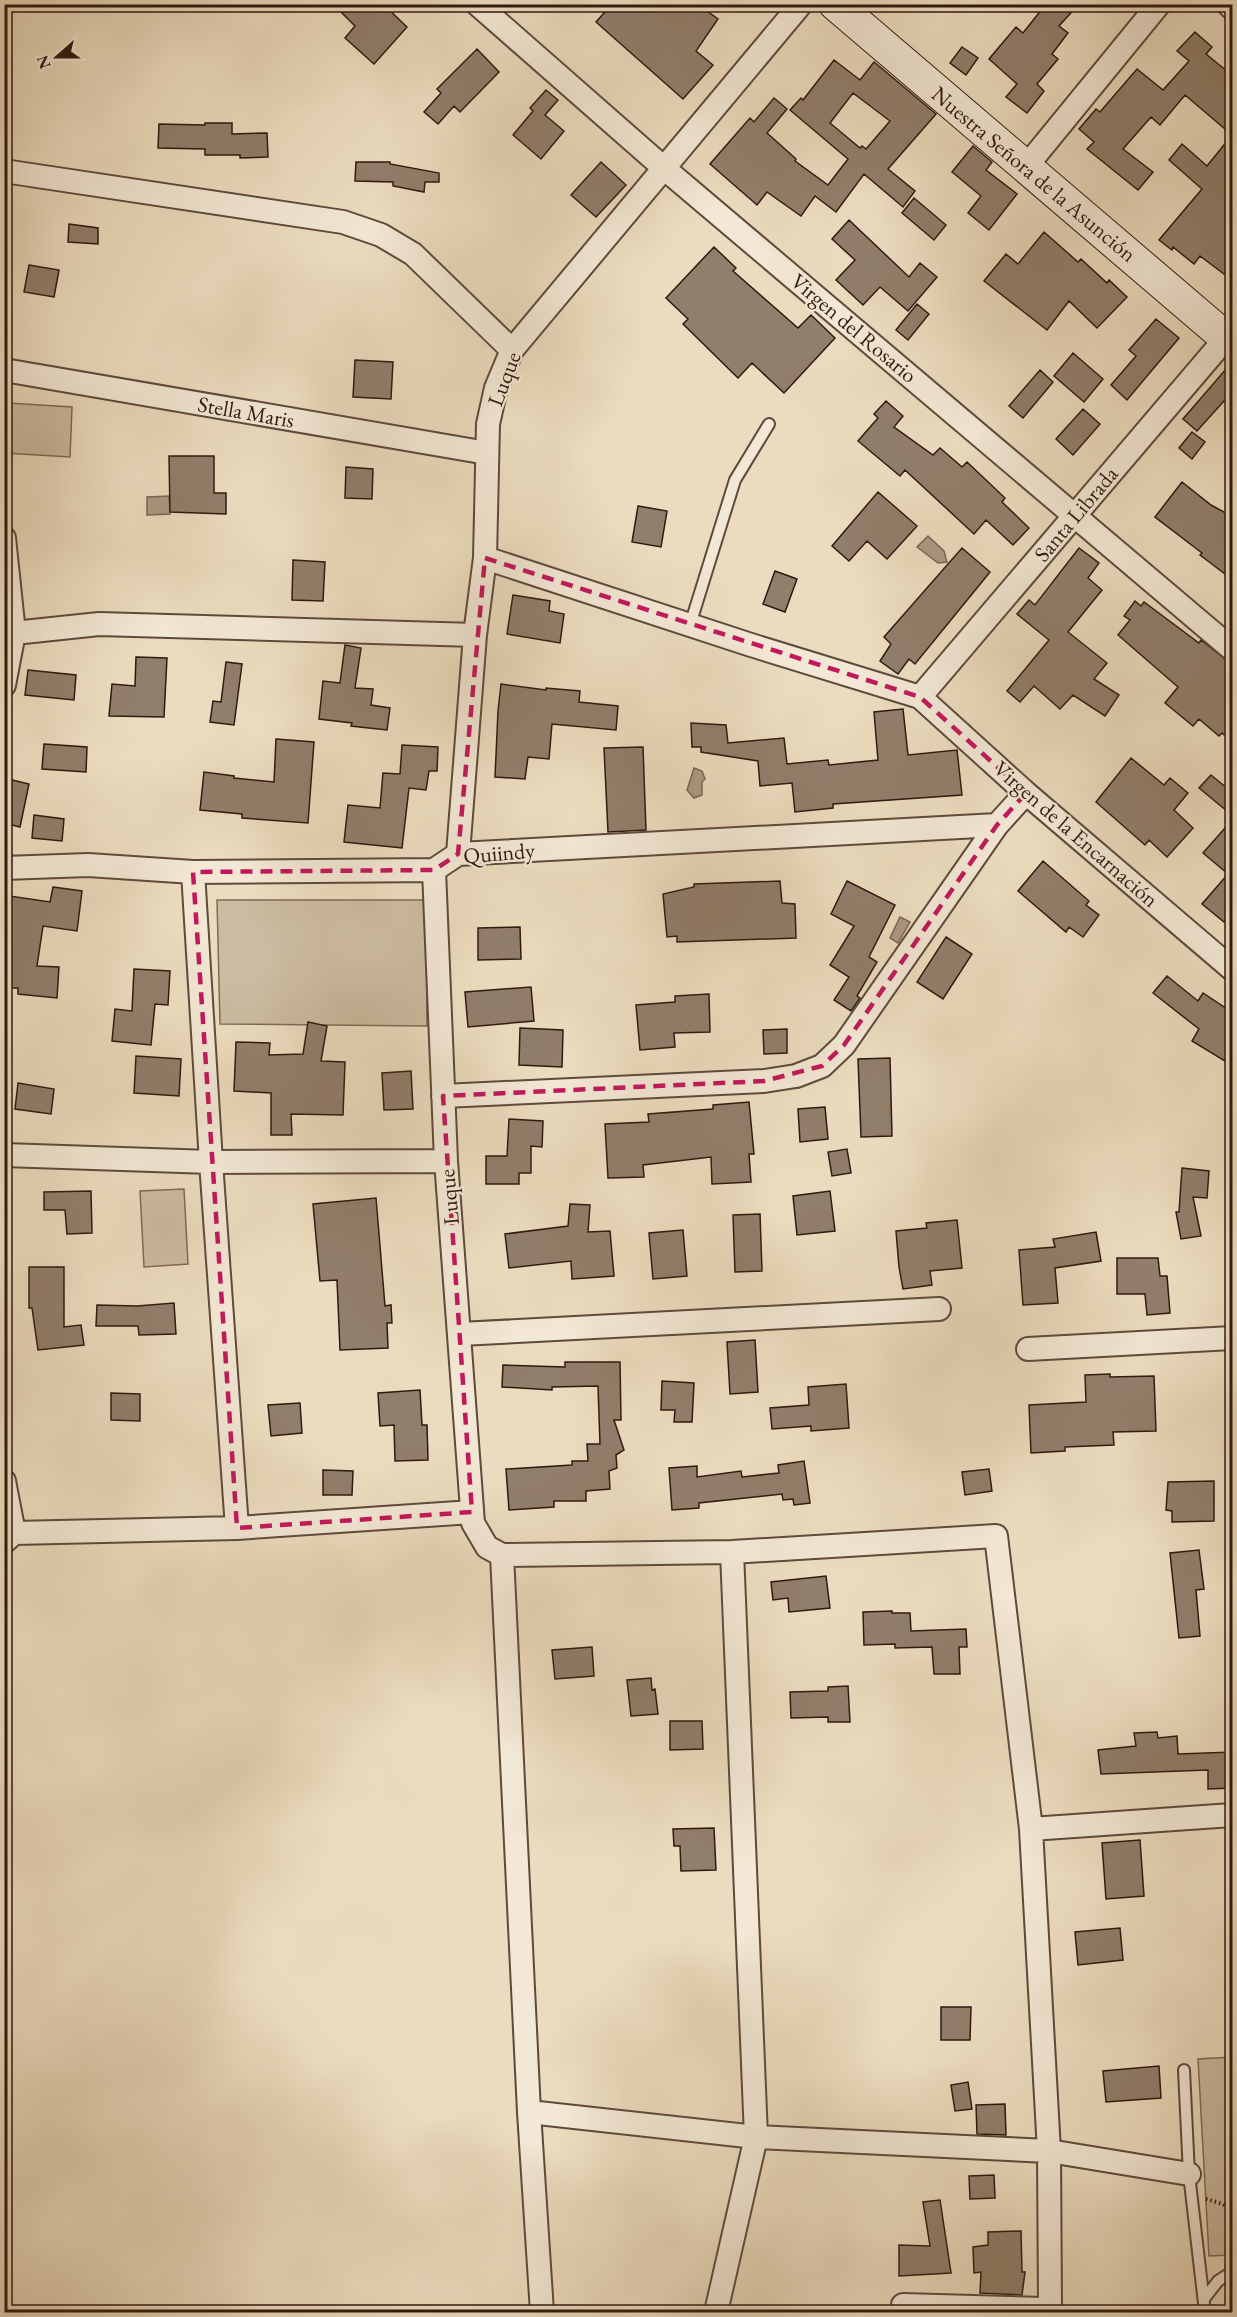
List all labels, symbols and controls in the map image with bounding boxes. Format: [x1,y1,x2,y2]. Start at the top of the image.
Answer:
north arrow [27,27,87,87]
text: N [31,52,56,72]
street label: Nuestra Señora de la Asunción [925,80,1143,269]
street label: Virgen del Rosario [785,267,923,390]
street label: Luque [480,347,528,410]
street label: Stella Maris [195,389,297,435]
street label: Santa Librada [1028,460,1125,568]
street label: Virgen de la Encarnación [987,754,1165,914]
street label: Quiindy [462,835,536,871]
street label: Luque [432,1167,466,1226]

